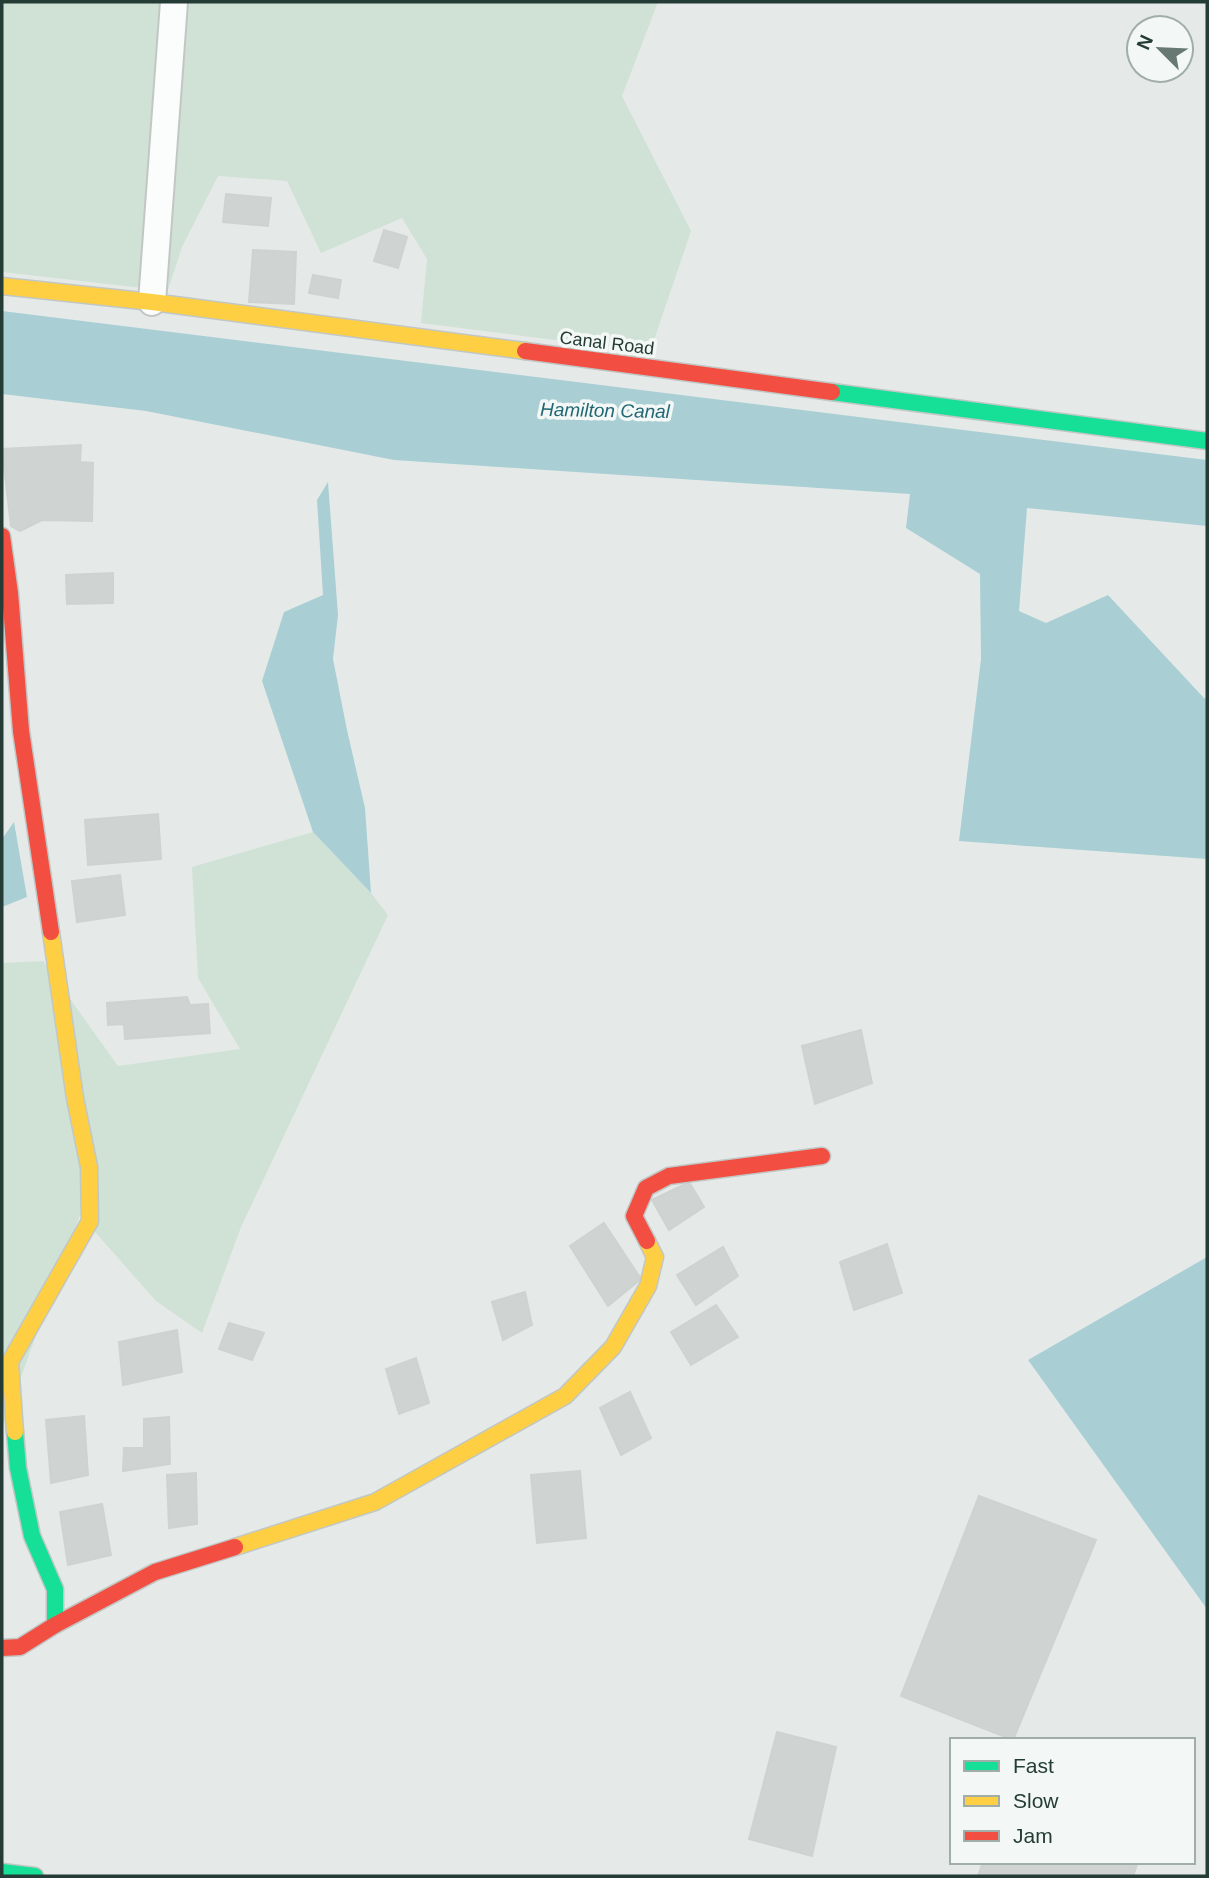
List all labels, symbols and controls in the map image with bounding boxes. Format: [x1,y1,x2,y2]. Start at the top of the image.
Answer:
north arrow [1125,14,1195,84]
text: N [1133,32,1157,53]
street label: Canal Road [559,327,655,359]
water label: Hamilton Canal [540,399,671,422]
legend [950,1738,1195,1864]
text: Fast [1013,1754,1054,1777]
text: Slow [1013,1789,1059,1812]
text: Jam [1013,1824,1053,1847]

